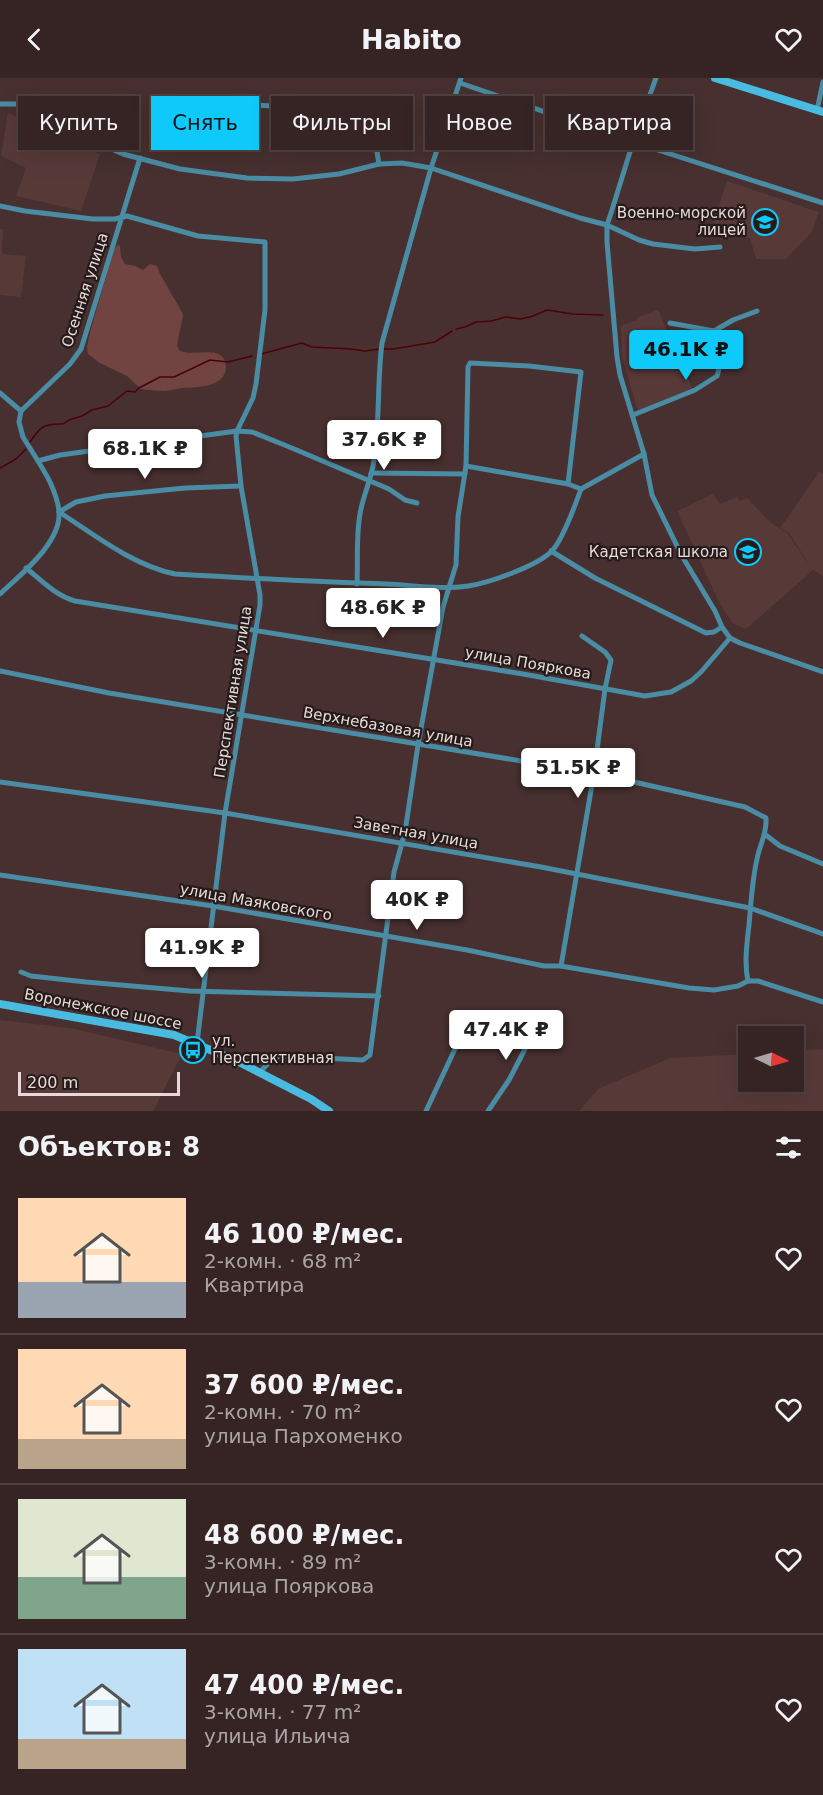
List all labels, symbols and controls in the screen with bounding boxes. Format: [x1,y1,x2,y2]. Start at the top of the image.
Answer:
icon: back [18,23,51,56]
icon: heart [772,23,805,56]
text: Habito [361,24,462,55]
chip: Купить [18,96,139,150]
chip: Снять [151,96,259,150]
chip: Фильтры [271,96,413,150]
chip: Новое [425,96,533,150]
chip: Квартира [545,96,693,150]
place label: Военно-морской лицей [617,204,746,239]
school or university icon: Военно-морской лицей [750,207,780,237]
street label: Осенняя улица [58,230,112,350]
pin: 46.1K ₽ [631,330,741,381]
text: 46.1K ₽ [643,337,729,361]
pin: 37.6K ₽ [329,420,439,471]
text: 37.6K ₽ [341,427,427,451]
pin: 68.1K ₽ [90,429,200,480]
text: 68.1K ₽ [102,436,188,460]
school or university icon: Кадетская школа [733,537,763,567]
place label: Кадетская школа [589,543,728,561]
pin: 48.6K ₽ [328,588,438,639]
text: 48.6K ₽ [340,595,426,619]
street label: Перспективная улица [210,605,256,779]
street label: улица Пояркова [464,643,592,683]
street label: Верхнебазовая улица [302,703,474,751]
pin: 51.5K ₽ [523,748,633,799]
text: 51.5K ₽ [535,755,621,779]
street label: Заветная улица [352,813,480,853]
street label: улица Маяковского [179,880,333,924]
pin: 40K ₽ [375,880,459,931]
text: 40K ₽ [385,887,449,911]
pin: 41.9K ₽ [147,928,257,979]
text: 41.9K ₽ [159,935,245,959]
street label: Воронежское шоссе [23,985,183,1033]
pin: 47.4K ₽ [451,1010,561,1061]
text: 47.4K ₽ [463,1017,549,1041]
north arrow [738,1026,804,1092]
map controls [738,1026,804,1092]
place label: ул. Перспективная [212,1032,334,1067]
bus stop icon: ул. Перспективная [178,1035,208,1065]
scale bar [18,1069,180,1097]
text: 200 m [27,1073,78,1092]
icon: filters [772,1131,805,1164]
text: Объектов: 8 [18,1132,200,1162]
text: 46 100 ₽/мес. [204,1219,404,1249]
icon: home [66,1222,138,1294]
icon: heart [772,1242,805,1275]
text: 2-комн. · 68 m² [204,1249,361,1273]
text: Квартира [204,1273,305,1297]
text: 37 600 ₽/мес. [204,1370,404,1400]
icon: home [66,1373,138,1445]
icon: heart [772,1393,805,1426]
text: 2-комн. · 70 m² [204,1400,361,1424]
text: улица Пархоменко [204,1424,403,1448]
text: 48 600 ₽/мес. [204,1520,404,1550]
icon: home [66,1523,138,1595]
icon: heart [772,1543,805,1576]
text: 3-комн. · 89 m² [204,1550,361,1574]
text: улица Пояркова [204,1574,374,1598]
text: 47 400 ₽/мес. [204,1670,404,1700]
icon: home [66,1673,138,1745]
icon: heart [772,1693,805,1726]
text: 3-комн. · 77 m² [204,1700,361,1724]
text: улица Ильича [204,1724,350,1748]

